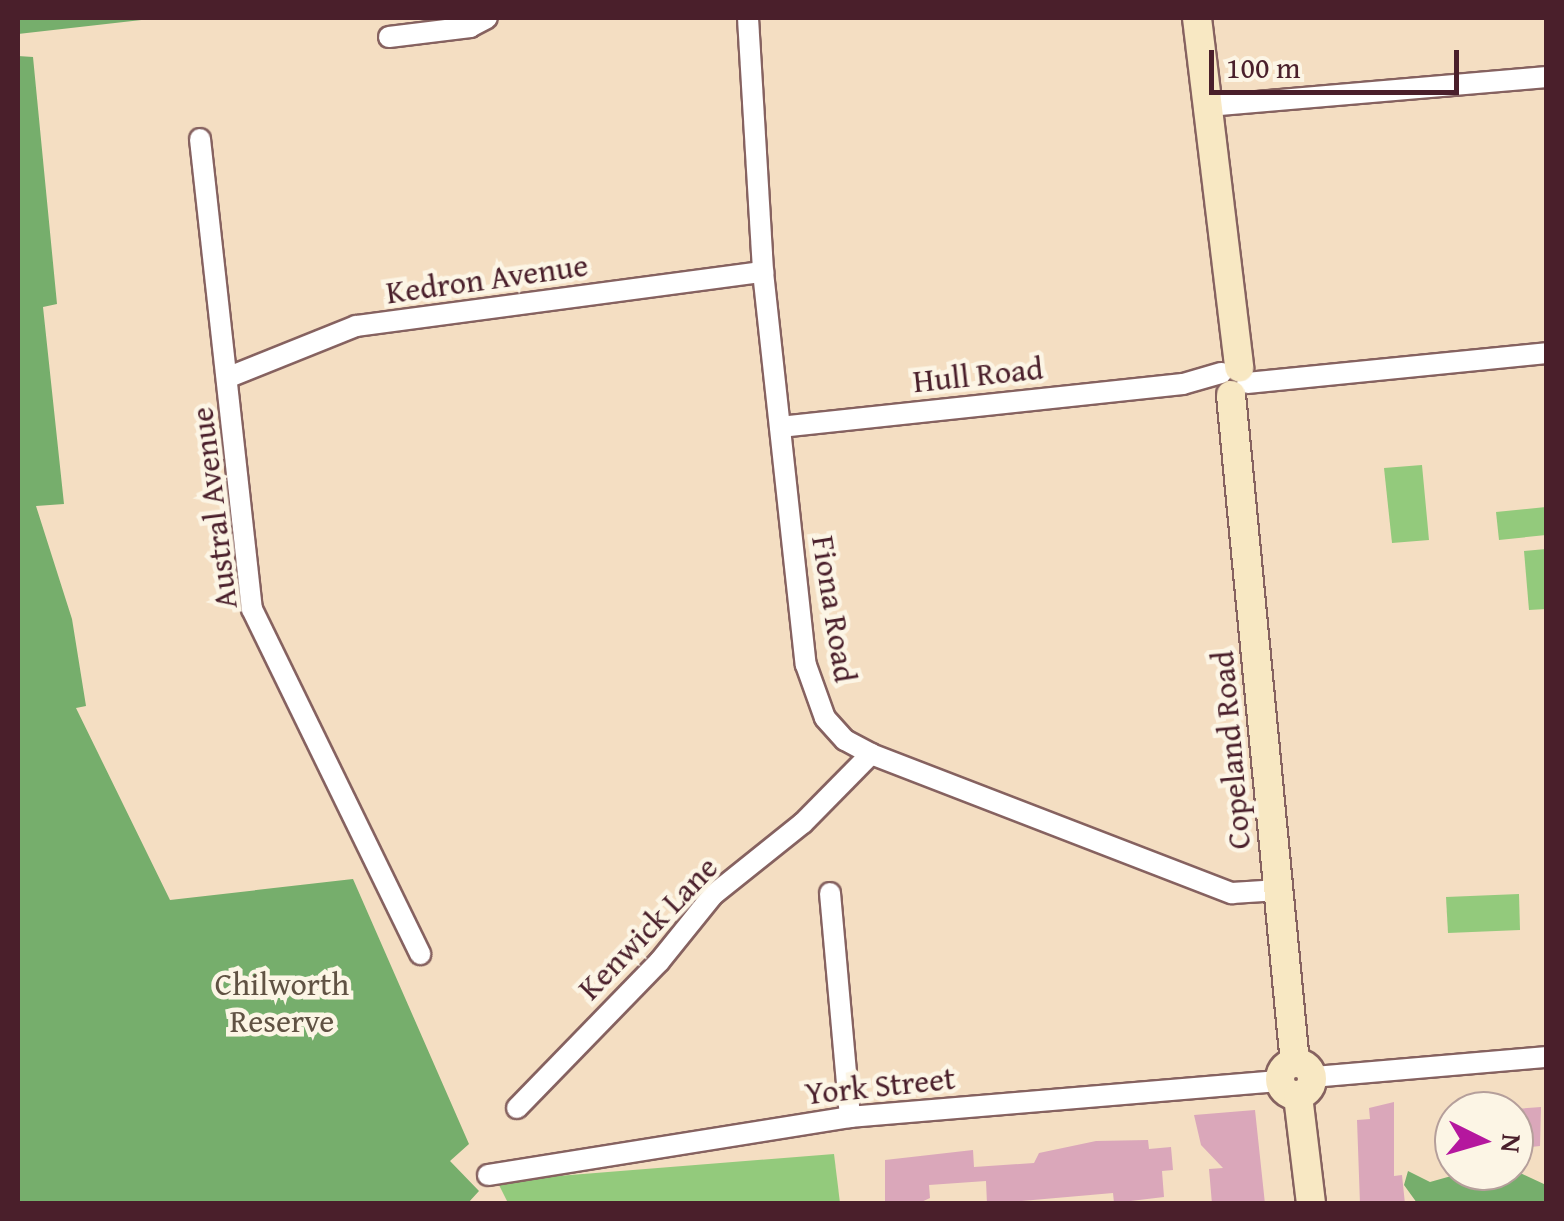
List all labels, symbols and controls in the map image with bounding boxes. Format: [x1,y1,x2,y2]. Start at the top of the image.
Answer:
scale bar [1214,30,1464,92]
text: 100 m [1226,45,1300,89]
street label: Kedron Avenue [384,246,590,312]
street label: Hull Road [911,349,1045,401]
street label: Austral Avenue [183,405,245,611]
street label: Fiona Road [803,533,865,685]
street label: Copeland Road [1203,649,1259,851]
street label: Kenwick Lane [570,848,726,1008]
park label: Chilworth Reserve [215,966,349,1041]
street label: York Street [803,1059,957,1113]
north arrow [1434,1091,1534,1191]
text: N [1491,1132,1534,1155]

